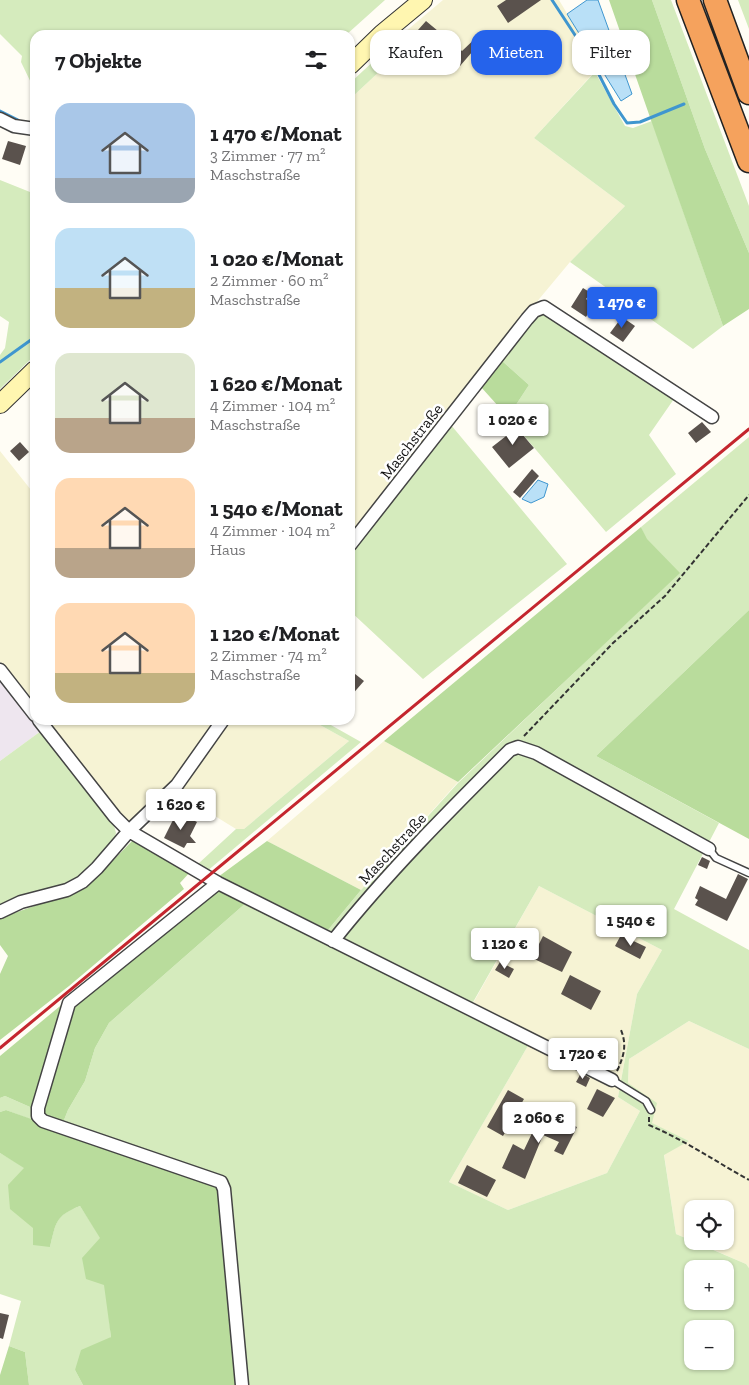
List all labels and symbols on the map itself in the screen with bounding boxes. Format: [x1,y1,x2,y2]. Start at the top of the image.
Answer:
pin: 1 470 € [576,286,668,329]
street label: Maschstraße [376,400,447,483]
pin: 1 020 € [467,404,559,446]
pin: 1 620 € [135,788,227,831]
street label: Maschstraße [355,809,430,888]
pin: 1 540 € [585,904,677,947]
pin: 1 120 € [459,928,551,970]
pin: 1 720 € [537,1038,629,1080]
pin: 2 060 € [493,1102,585,1144]

